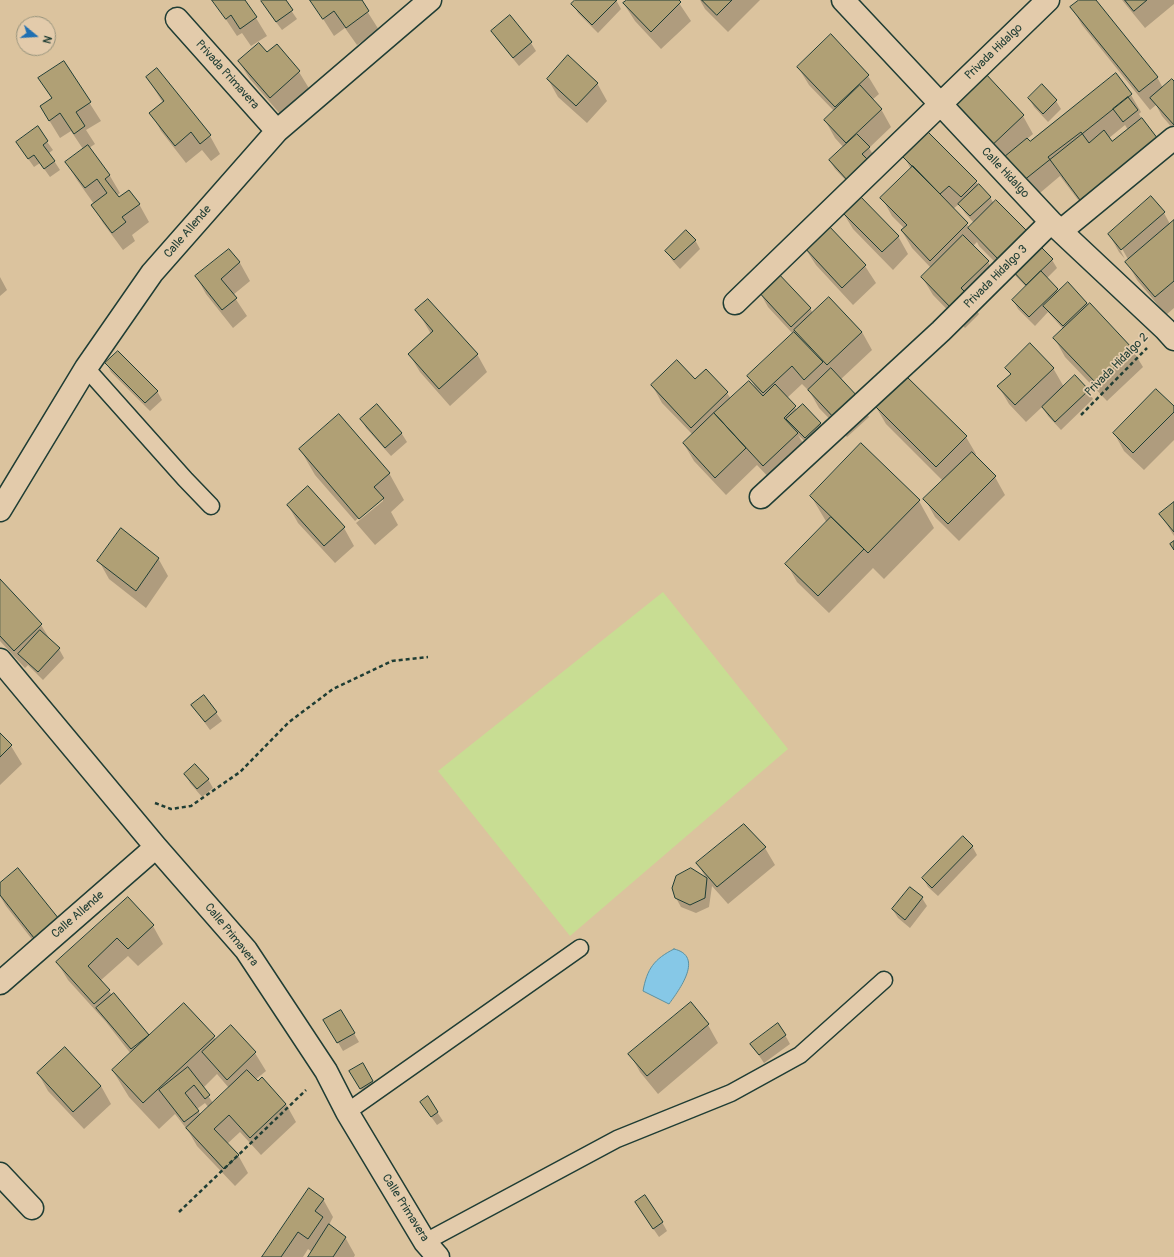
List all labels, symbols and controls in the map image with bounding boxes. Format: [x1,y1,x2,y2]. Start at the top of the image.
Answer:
north arrow [16,16,56,56]
street label: Privada Hidalgo [962,21,1026,83]
text: N [40,34,54,45]
street label: Privada Primavera [192,37,262,113]
street label: Calle Hidalgo [978,145,1032,201]
street label: Calle Allende [161,203,215,261]
street label: Privada Hidalgo 3 [961,242,1031,312]
street label: Privada Hidalgo 2 [1082,330,1152,400]
street label: Calle Allende [49,888,107,942]
street label: Calle Primavera [201,900,261,970]
street label: Calle Primavera [378,1171,432,1245]

